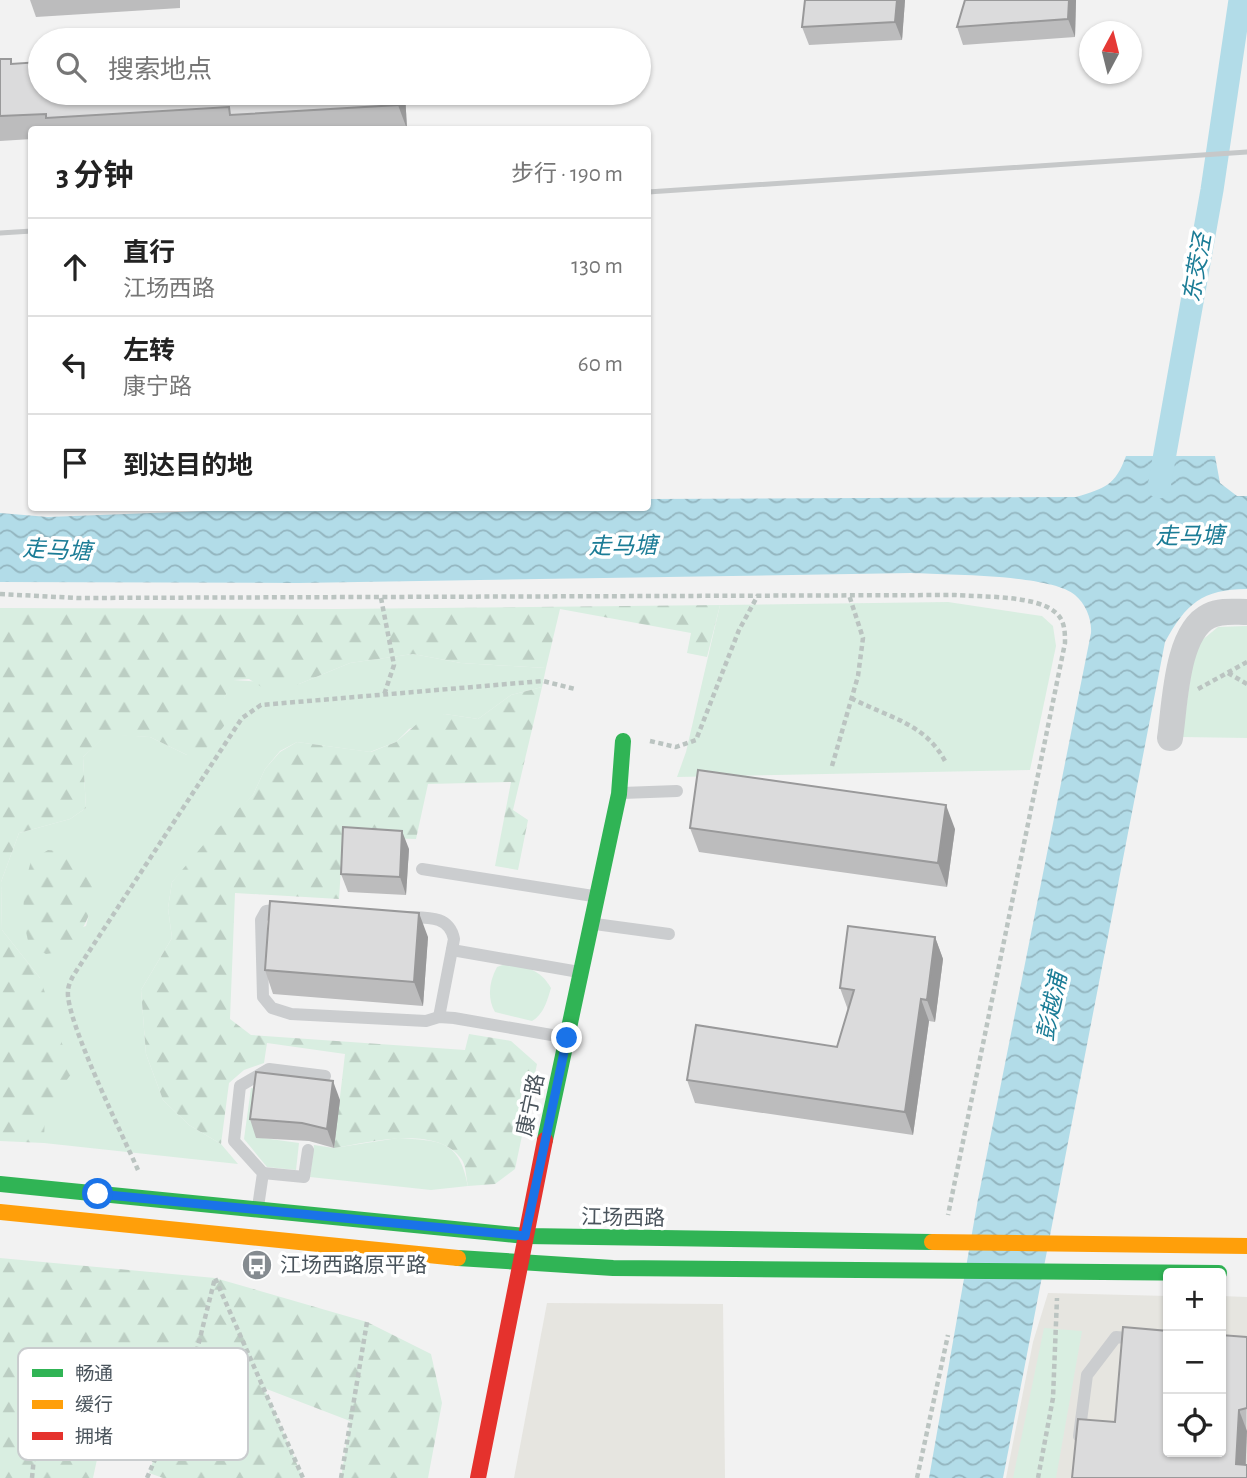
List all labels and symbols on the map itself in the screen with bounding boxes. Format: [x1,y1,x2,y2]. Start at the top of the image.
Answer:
north arrow [1079,21,1142,84]
water label: 东茭泾 [1179,230,1216,304]
water label: 走马塘 [1155,523,1229,549]
water label: 走马塘 [588,533,662,559]
water label: 走马塘 [22,536,96,564]
water label: 彭越浦 [1033,967,1072,1043]
route end [551,1022,582,1053]
street label: 康宁路 [513,1072,548,1138]
route start [82,1178,113,1209]
street label: 江场西路 [581,1206,665,1229]
bus stop icon: 江场西路原平路 [240,1248,274,1282]
place label: 江场西路原平路 [280,1254,427,1276]
legend [18,1348,248,1460]
text: 畅通 [75,1364,113,1384]
text: 缓行 [75,1394,113,1415]
text: 拥堵 [75,1426,113,1447]

